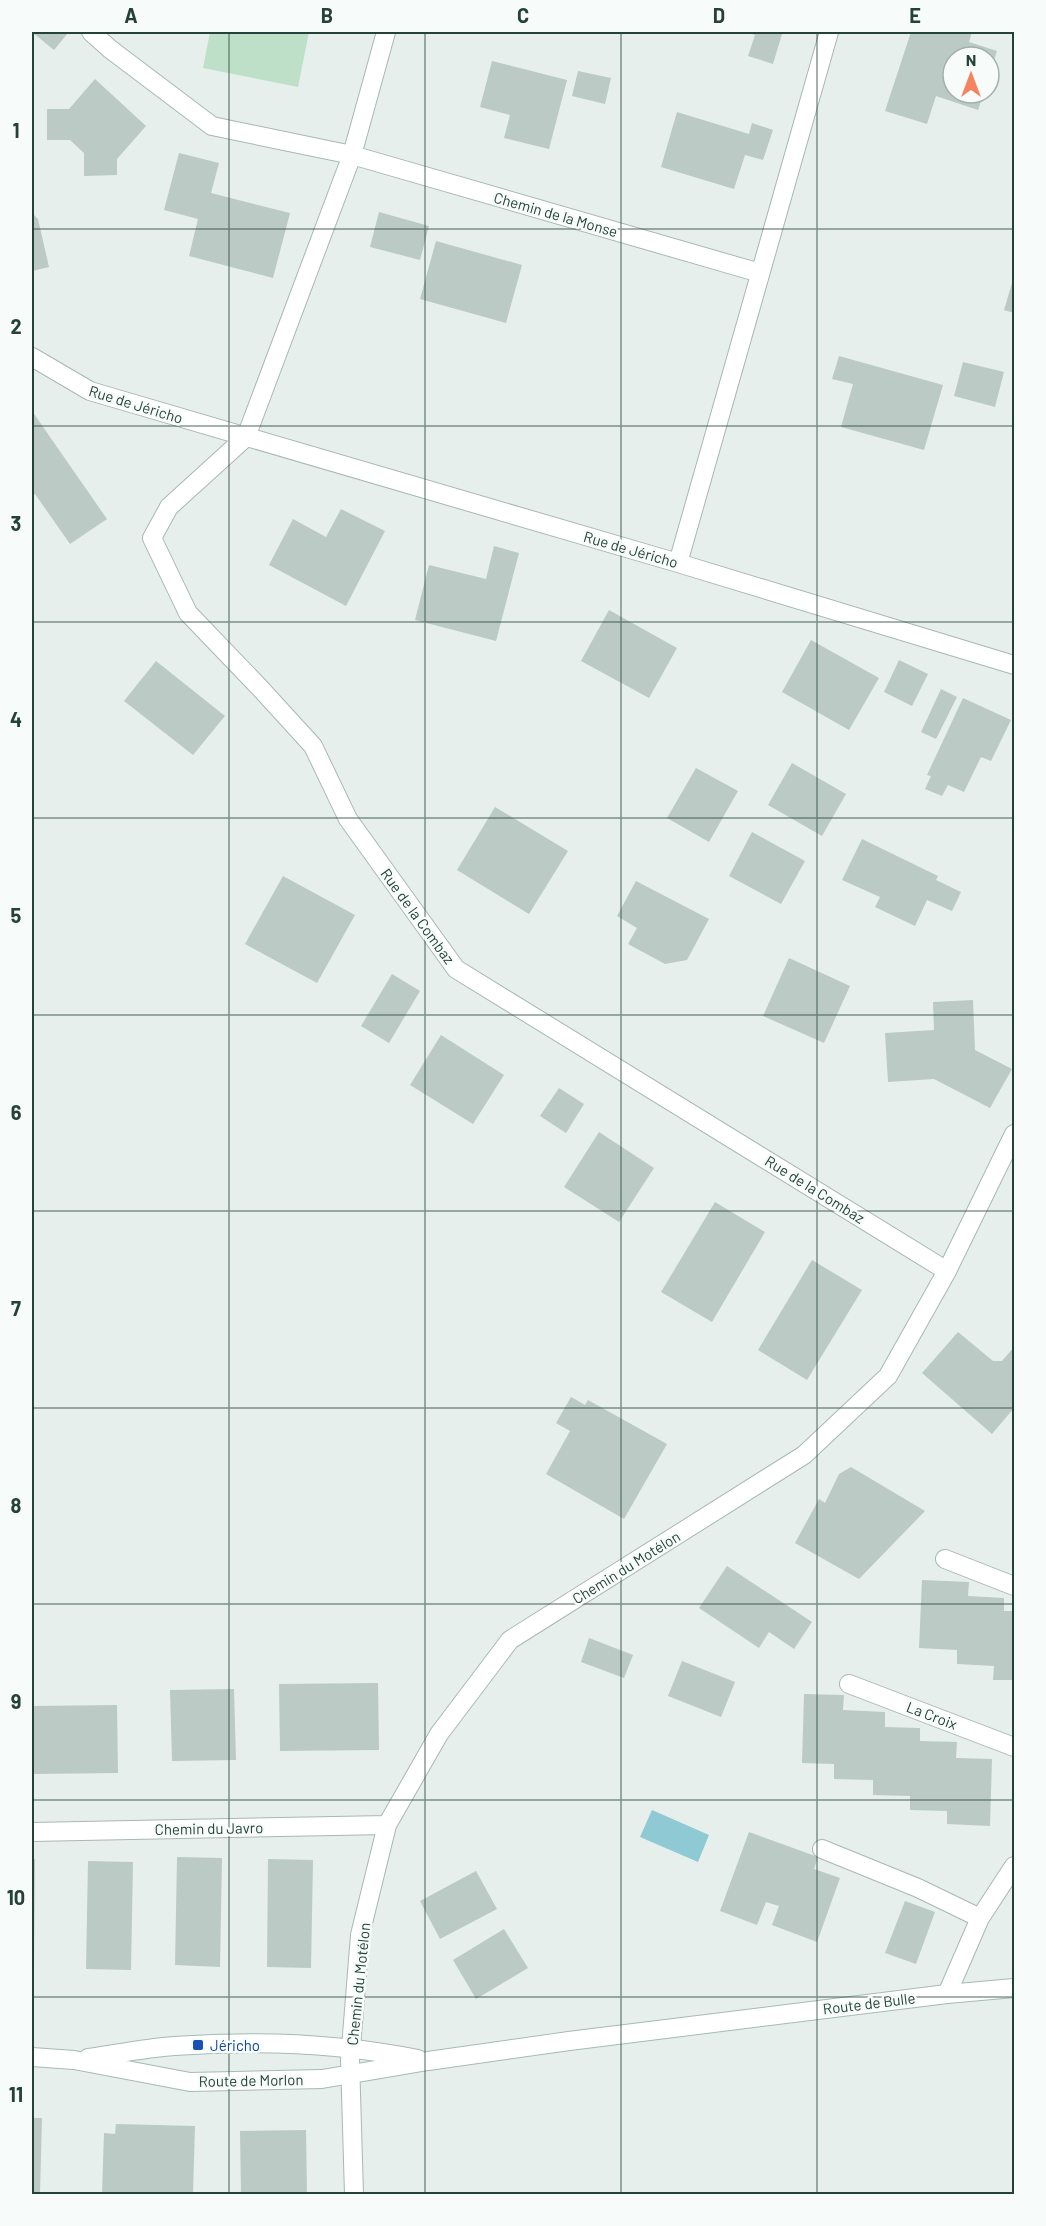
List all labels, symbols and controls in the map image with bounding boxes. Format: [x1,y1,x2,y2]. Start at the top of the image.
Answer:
text: A [124,3,138,27]
text: B [321,3,333,27]
text: C [517,3,529,27]
text: D [713,3,725,27]
text: E [909,3,921,27]
north arrow [941,45,1001,105]
text: N [966,50,976,69]
text: 1 [12,118,20,142]
street label: Chemin de la Monse [492,188,620,240]
text: 2 [10,314,22,338]
street label: Rue de Jéricho [87,381,185,427]
text: 3 [11,511,21,535]
street label: Rue de Jéricho [582,527,680,571]
text: 4 [10,707,22,731]
street label: Rue de la Combaz [377,865,459,968]
text: 5 [11,903,22,927]
text: 6 [11,1100,22,1124]
street label: Rue de la Combaz [762,1151,868,1227]
text: 7 [11,1296,21,1320]
text: 8 [11,1493,22,1517]
street label: Chemin du Motélon [569,1527,683,1607]
text: 9 [11,1689,21,1713]
street label: La Croix [904,1697,960,1733]
street label: Chemin du Javro [155,1818,263,1838]
text: 10 [7,1885,25,1909]
street label: Chemin du Motélon [343,1922,373,2046]
street label: Route de Bulle [822,1988,916,2018]
place label: Jéricho [210,2036,260,2054]
marker: Jéricho [191,2038,205,2052]
street label: Route de Morlon [198,2070,304,2090]
text: 11 [9,2082,23,2106]

